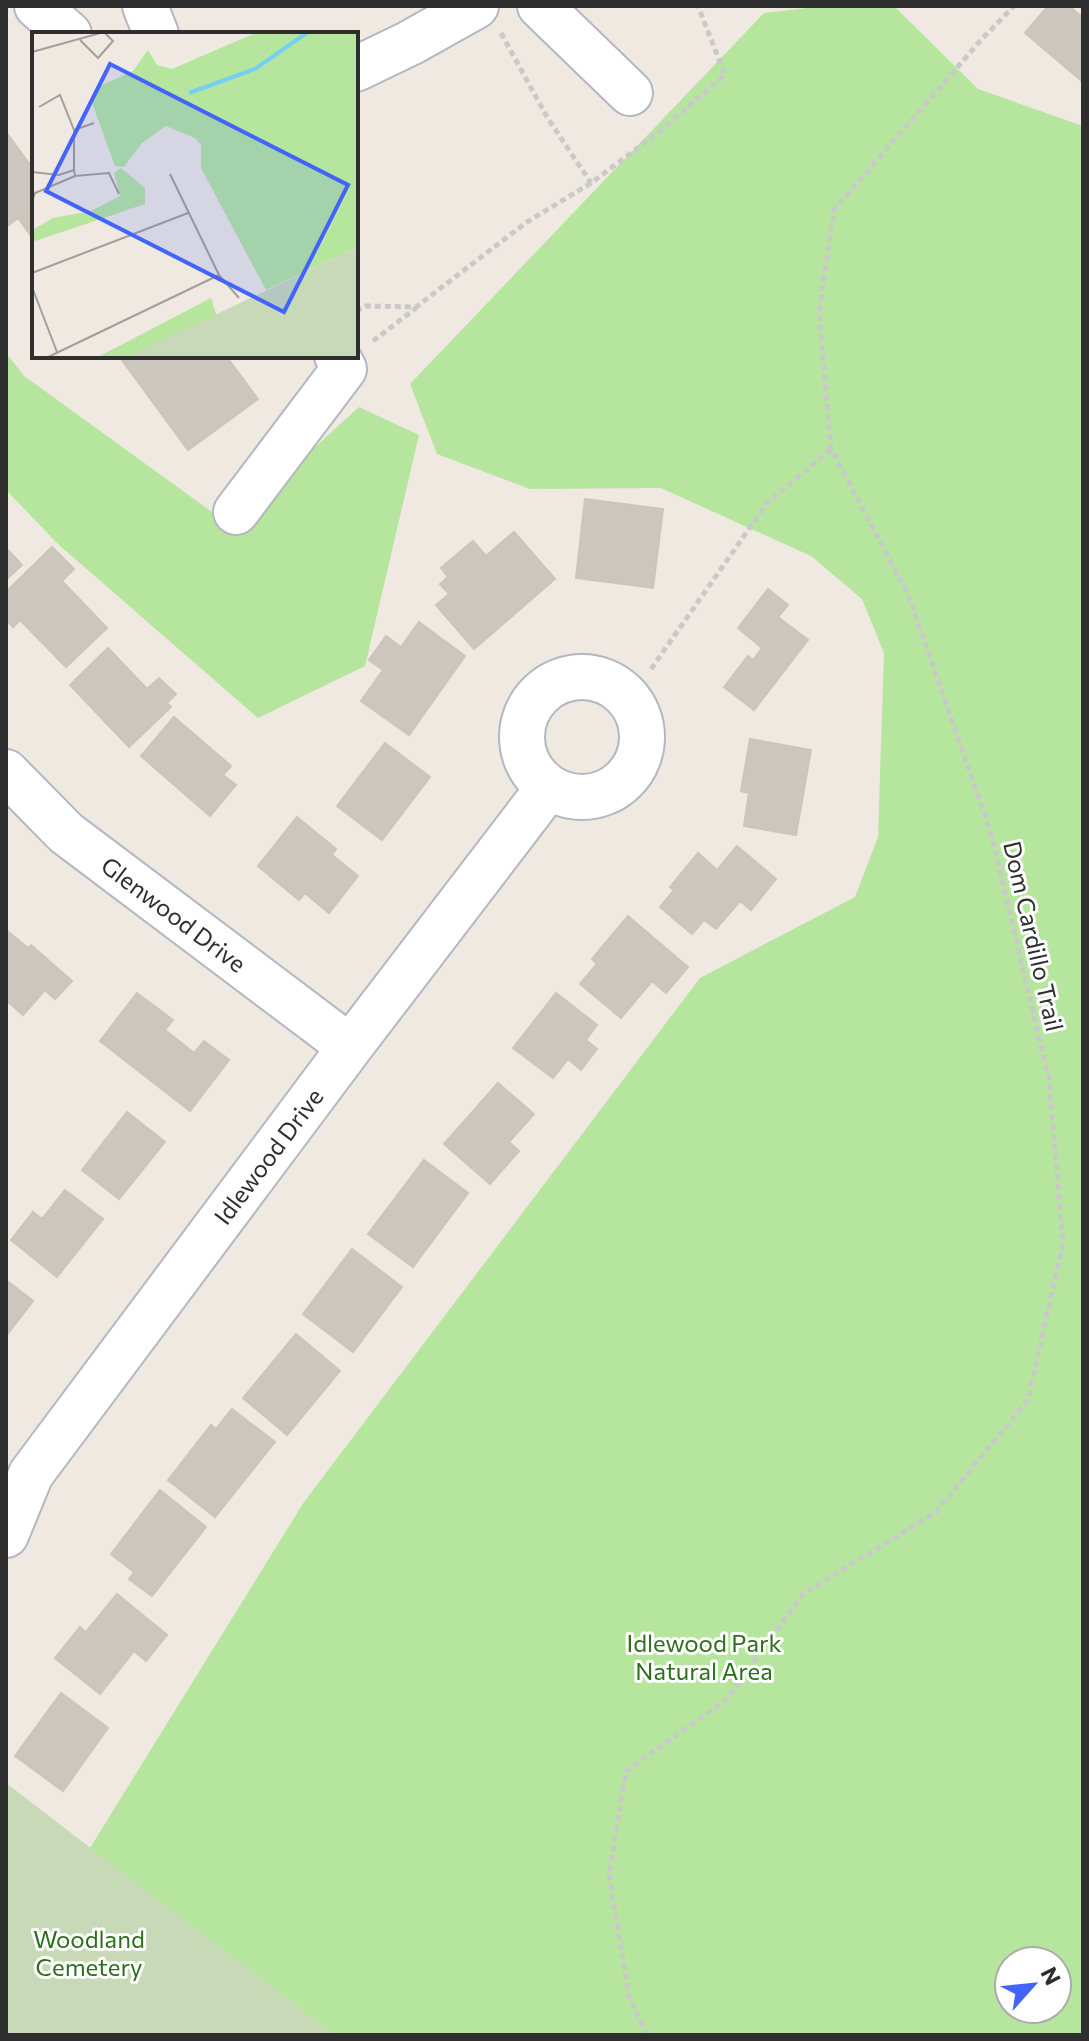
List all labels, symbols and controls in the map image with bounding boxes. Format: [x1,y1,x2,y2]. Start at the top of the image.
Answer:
inset map [32,32,358,358]
street label: Dom Cardillo Trail [998,838,1070,1034]
street label: Glenwood Drive [96,850,252,978]
street label: Idlewood Drive [207,1082,329,1230]
park label: Idlewood Park Natural Area [626,1628,782,1685]
park label: Woodland Cemetery [33,1924,145,1981]
north arrow [993,1945,1073,2025]
text: N [1035,1962,1067,1989]

